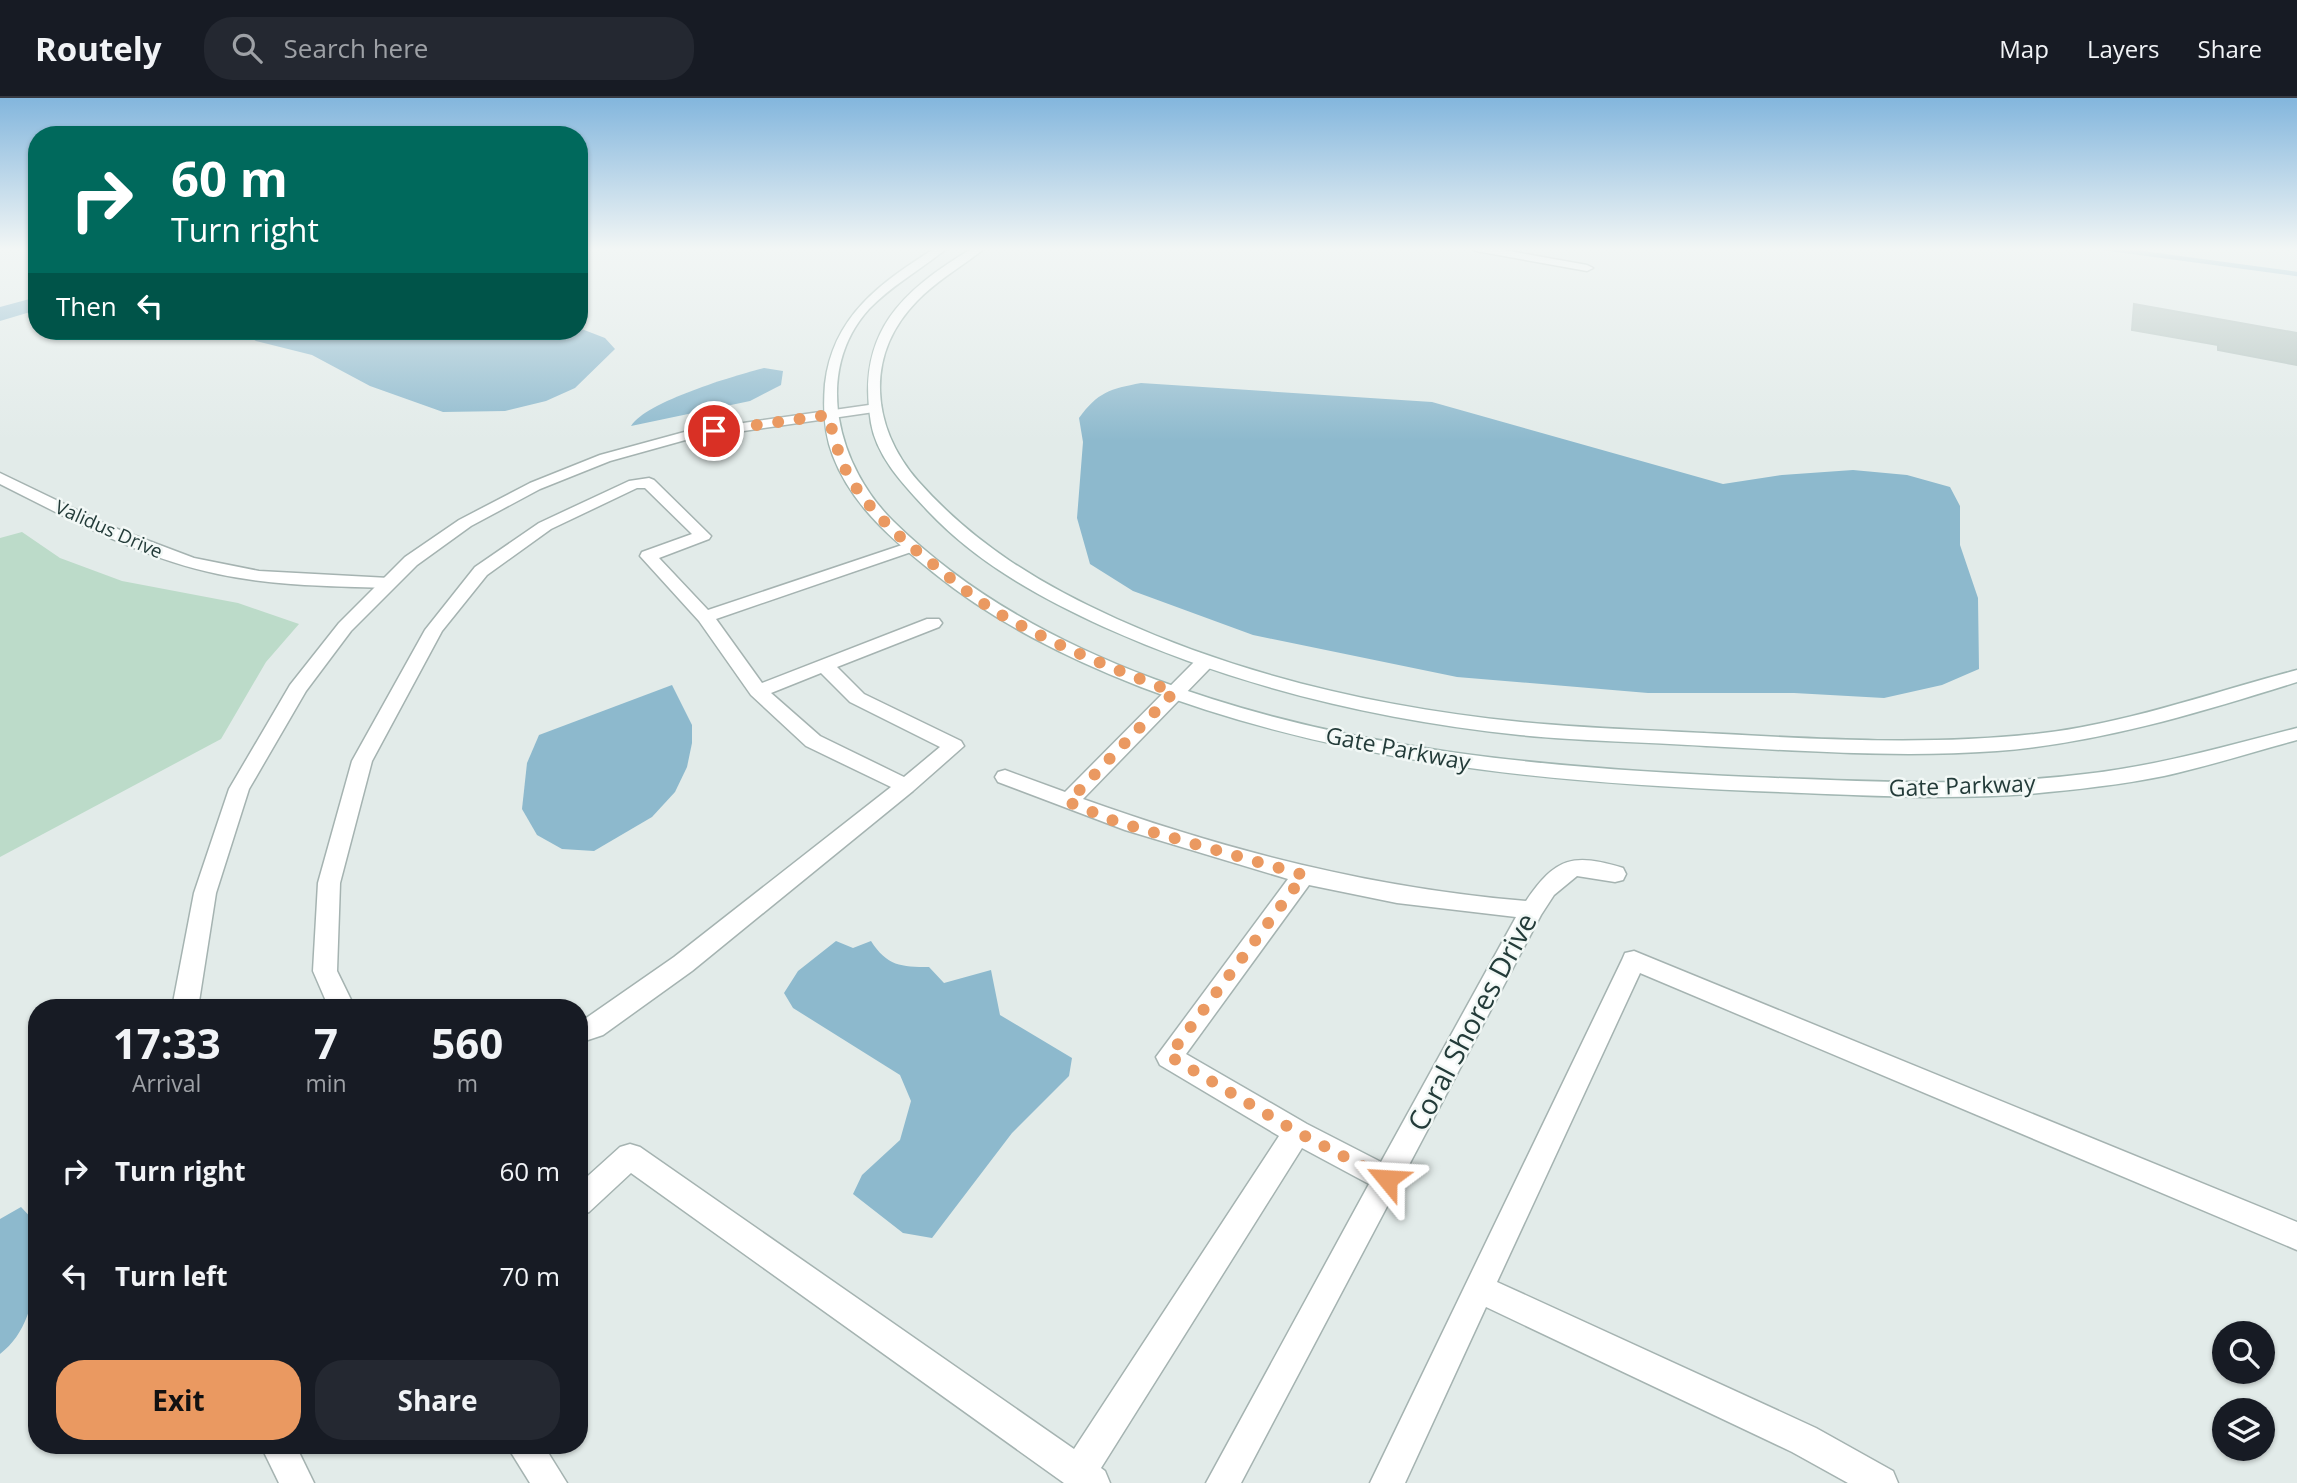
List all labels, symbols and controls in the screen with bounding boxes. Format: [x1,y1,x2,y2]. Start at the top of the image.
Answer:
search box [204,17,694,80]
text: Routely [35,26,162,71]
icon: search [228,29,266,67]
text: Search here [284,30,428,66]
text: Map [1999,32,2049,65]
text: Layers [2087,32,2160,65]
text: Share [2198,32,2262,65]
text: 60 m [171,145,288,211]
icon: right [56,154,147,245]
text: Turn right [171,208,319,251]
icon: left [131,287,169,325]
text: Then [56,288,117,324]
pin [684,401,744,461]
icon: arrive [695,412,733,450]
street label: Validus Drive [51,494,167,564]
street label: Gate Parkway [1323,718,1474,778]
street label: Gate Parkway [1888,766,2036,804]
street label: Coral Shores Drive [1398,906,1545,1137]
text: 17:33 [113,1014,221,1071]
text: 7 [314,1014,338,1071]
text: 560 [431,1014,503,1071]
text: Arrival [132,1067,201,1099]
text: min [305,1067,347,1099]
text: m [457,1067,478,1099]
position arrow [1350,1142,1424,1216]
icon: right [56,1152,94,1190]
text: Turn right [115,1153,246,1189]
text: 60 m [499,1153,560,1189]
icon: left [56,1257,94,1295]
text: Turn left [115,1258,227,1294]
text: 70 m [499,1258,560,1294]
map controls [2212,1321,2275,1461]
button: search [2212,1321,2275,1384]
button: Exit [56,1360,301,1440]
button: Share [315,1360,560,1440]
button: layers [2212,1398,2275,1461]

